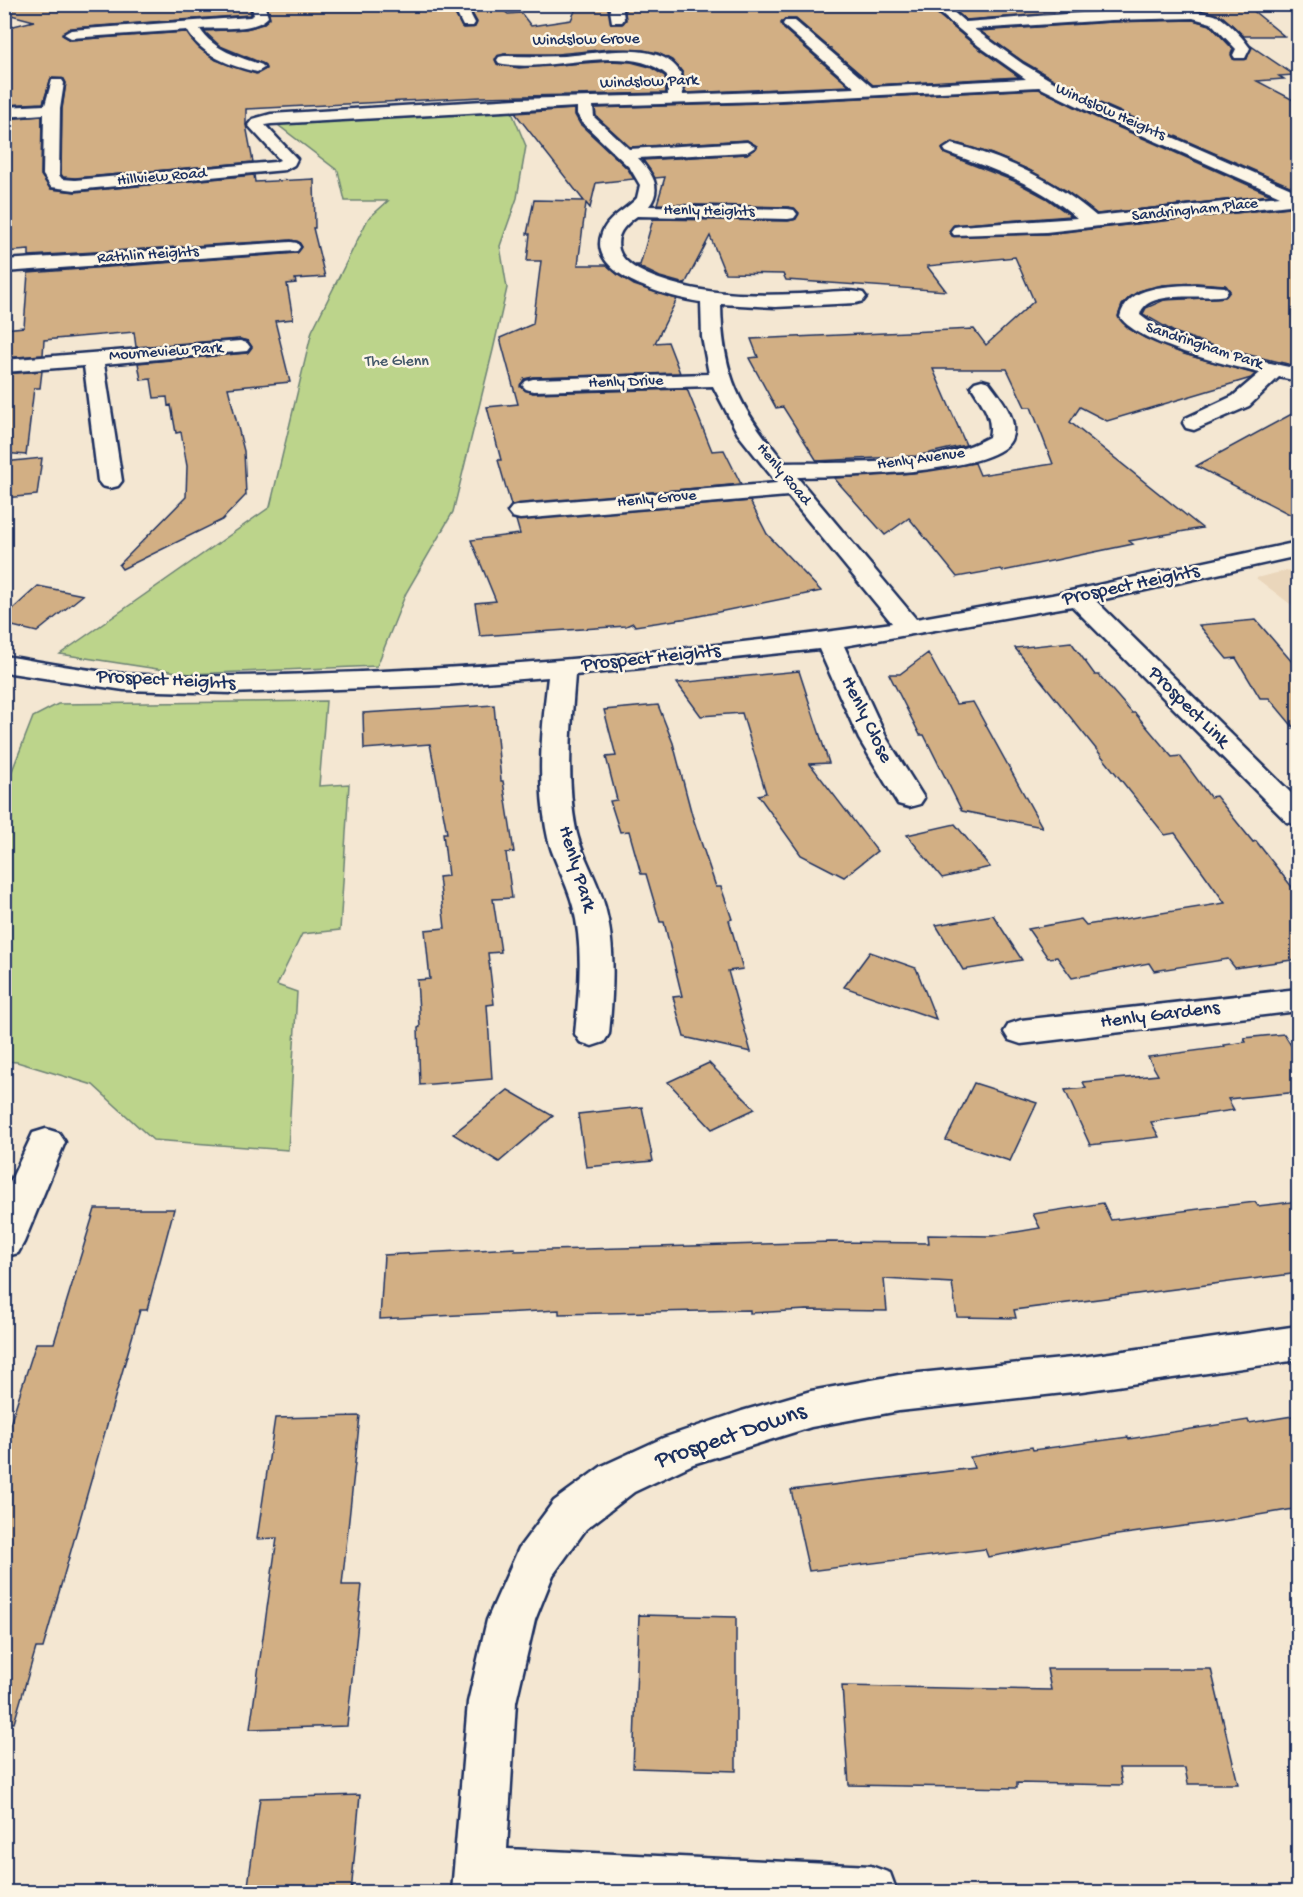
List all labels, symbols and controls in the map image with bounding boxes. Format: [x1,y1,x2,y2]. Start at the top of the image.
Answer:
street label: Windslow Grove [532,31,641,51]
street label: Windslow Park [599,72,700,94]
street label: Windslow Heights [1052,80,1169,146]
street label: Hillview Road [117,164,209,191]
street label: Sandringham Place [1131,195,1260,227]
street label: Henly Heights [663,202,756,222]
street label: Rathlin Heights [97,243,201,269]
street label: Sandringham Park [1143,319,1267,376]
street label: Mourneview Park [109,339,225,366]
park label: The Glenn [364,353,429,372]
street label: Henly Drive [588,372,665,394]
street label: Henly Road [752,440,815,511]
street label: Henly Avenue [876,444,967,476]
street label: Henly Grove [617,487,698,513]
street label: Prospect Heights [1059,560,1202,612]
street label: Prospect Heights [579,640,722,678]
street label: Prospect Link [1142,662,1235,755]
street label: Prospect Heights [95,666,237,696]
street label: Henly Close [835,673,897,768]
street label: Henly Park [552,823,601,917]
street label: Henly Gardens [1099,997,1222,1035]
street label: Prospect Downs [651,1397,811,1477]

